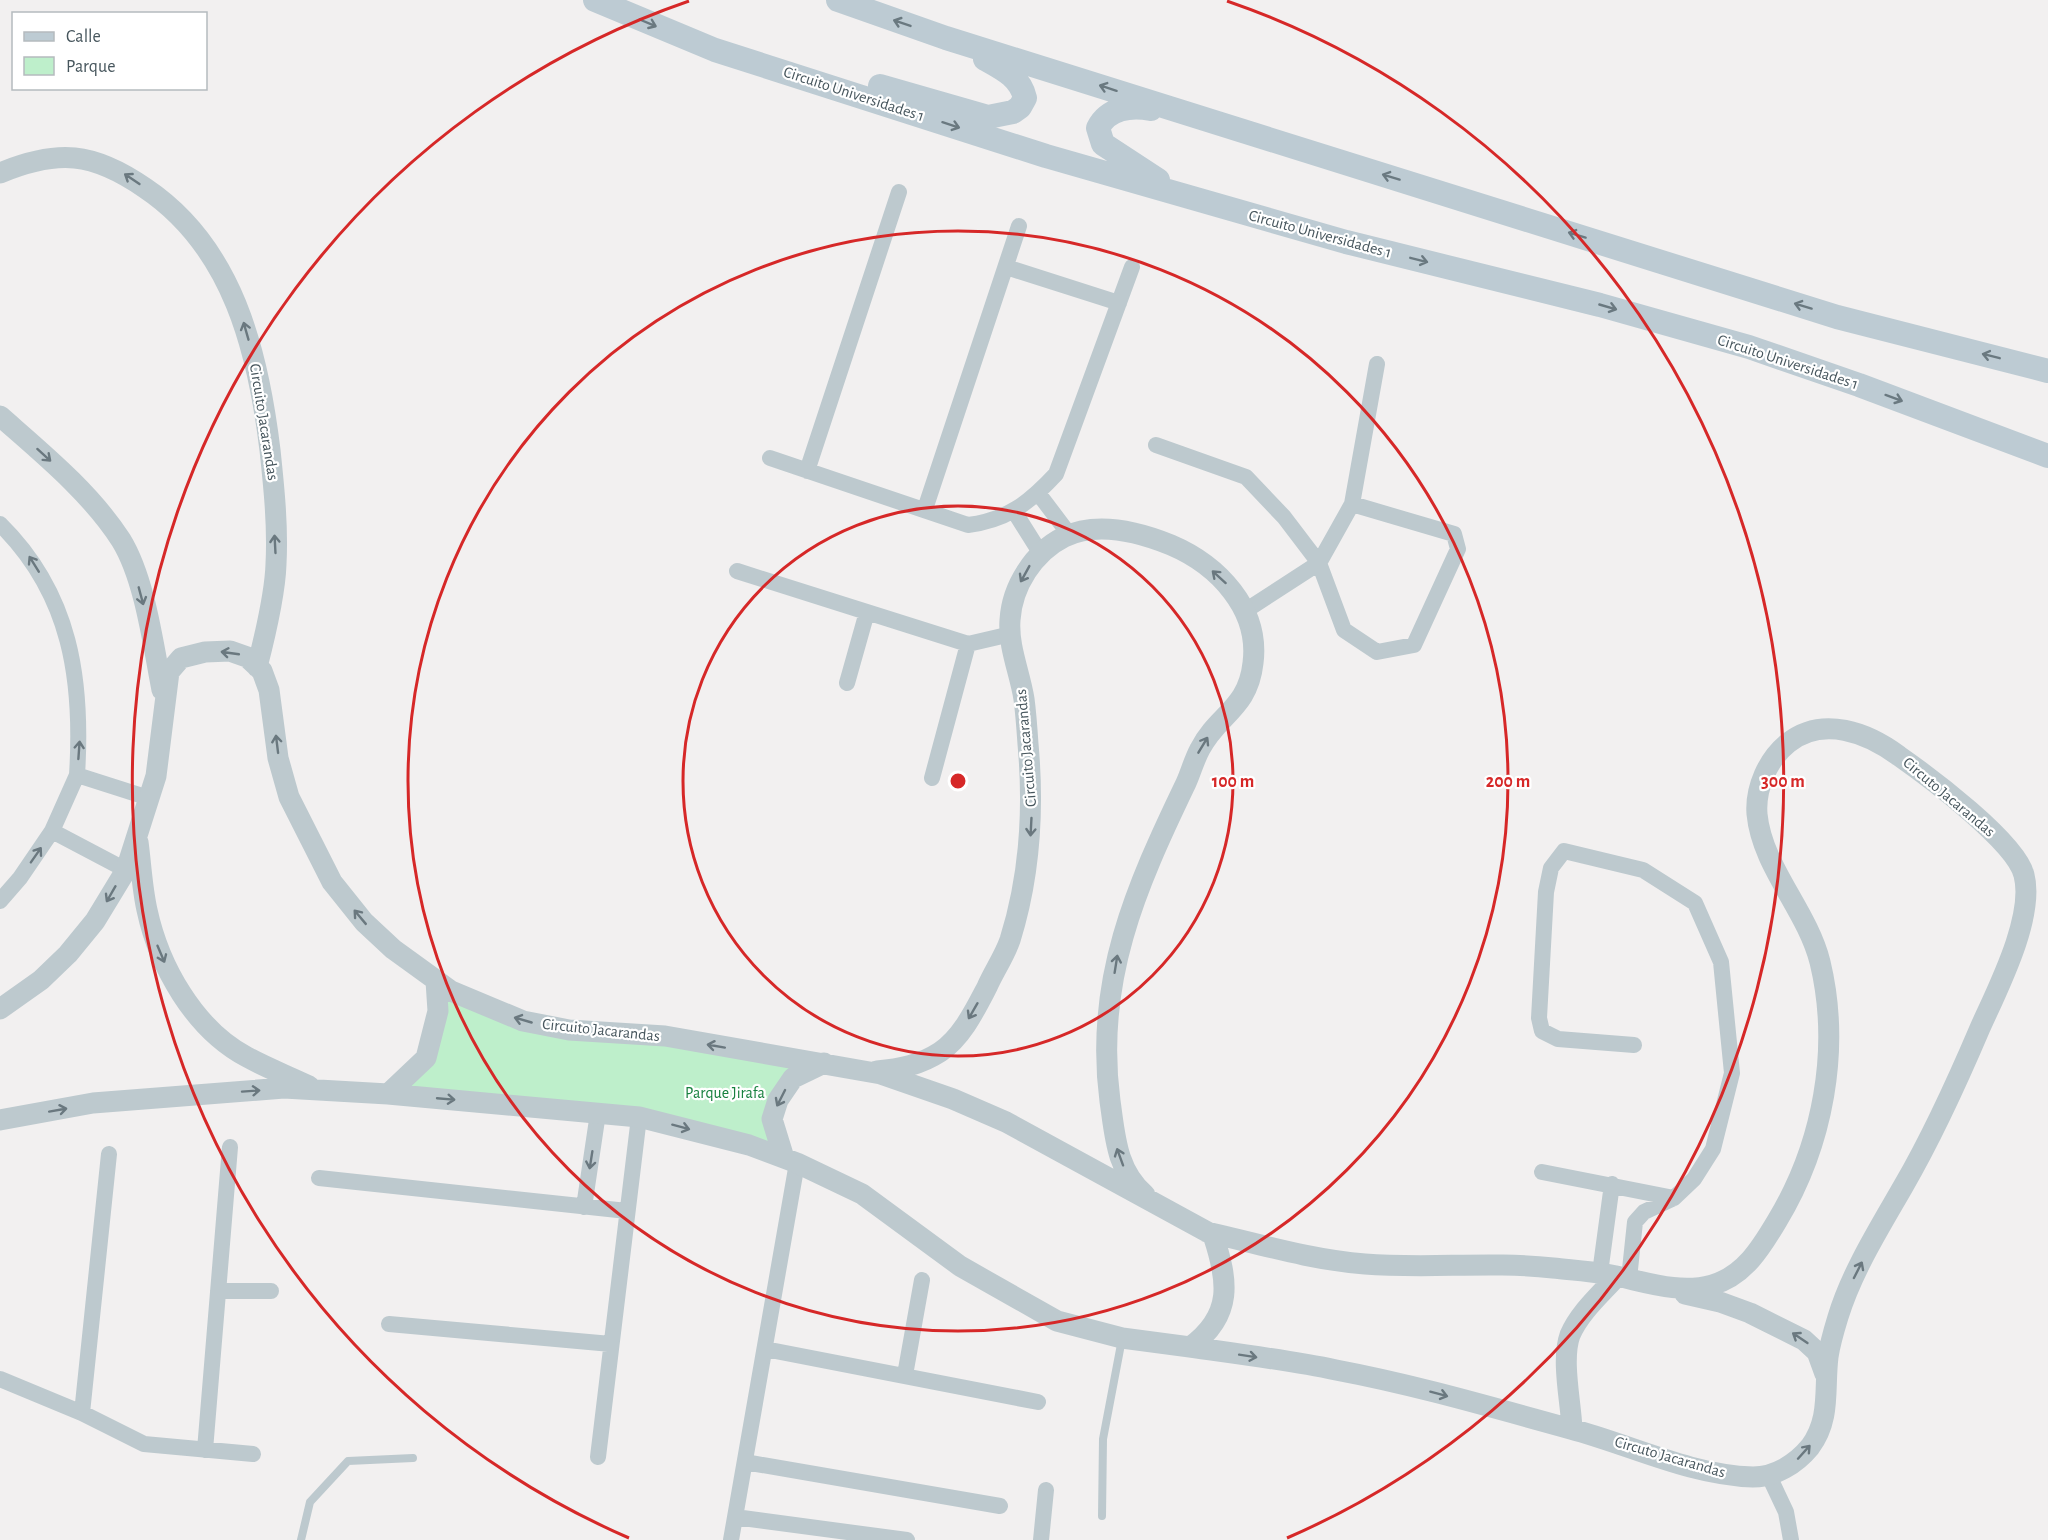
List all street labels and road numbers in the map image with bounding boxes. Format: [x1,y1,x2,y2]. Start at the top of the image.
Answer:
street label: Circuito Universidades 1 [782,64,926,124]
street label: Circuito Universidades 1 [1247,207,1393,261]
street label: Circuito Universidades 1 [1716,332,1860,392]
street label: Circuito Jacarandas [247,362,281,482]
street label: Circuito Jacarandas [1013,688,1039,808]
street label: Circuto Jacarandas [1900,754,1998,840]
street label: Circuito Jacarandas [541,1016,661,1044]
street label: Circuto Jacarandas [1613,1434,1727,1480]

